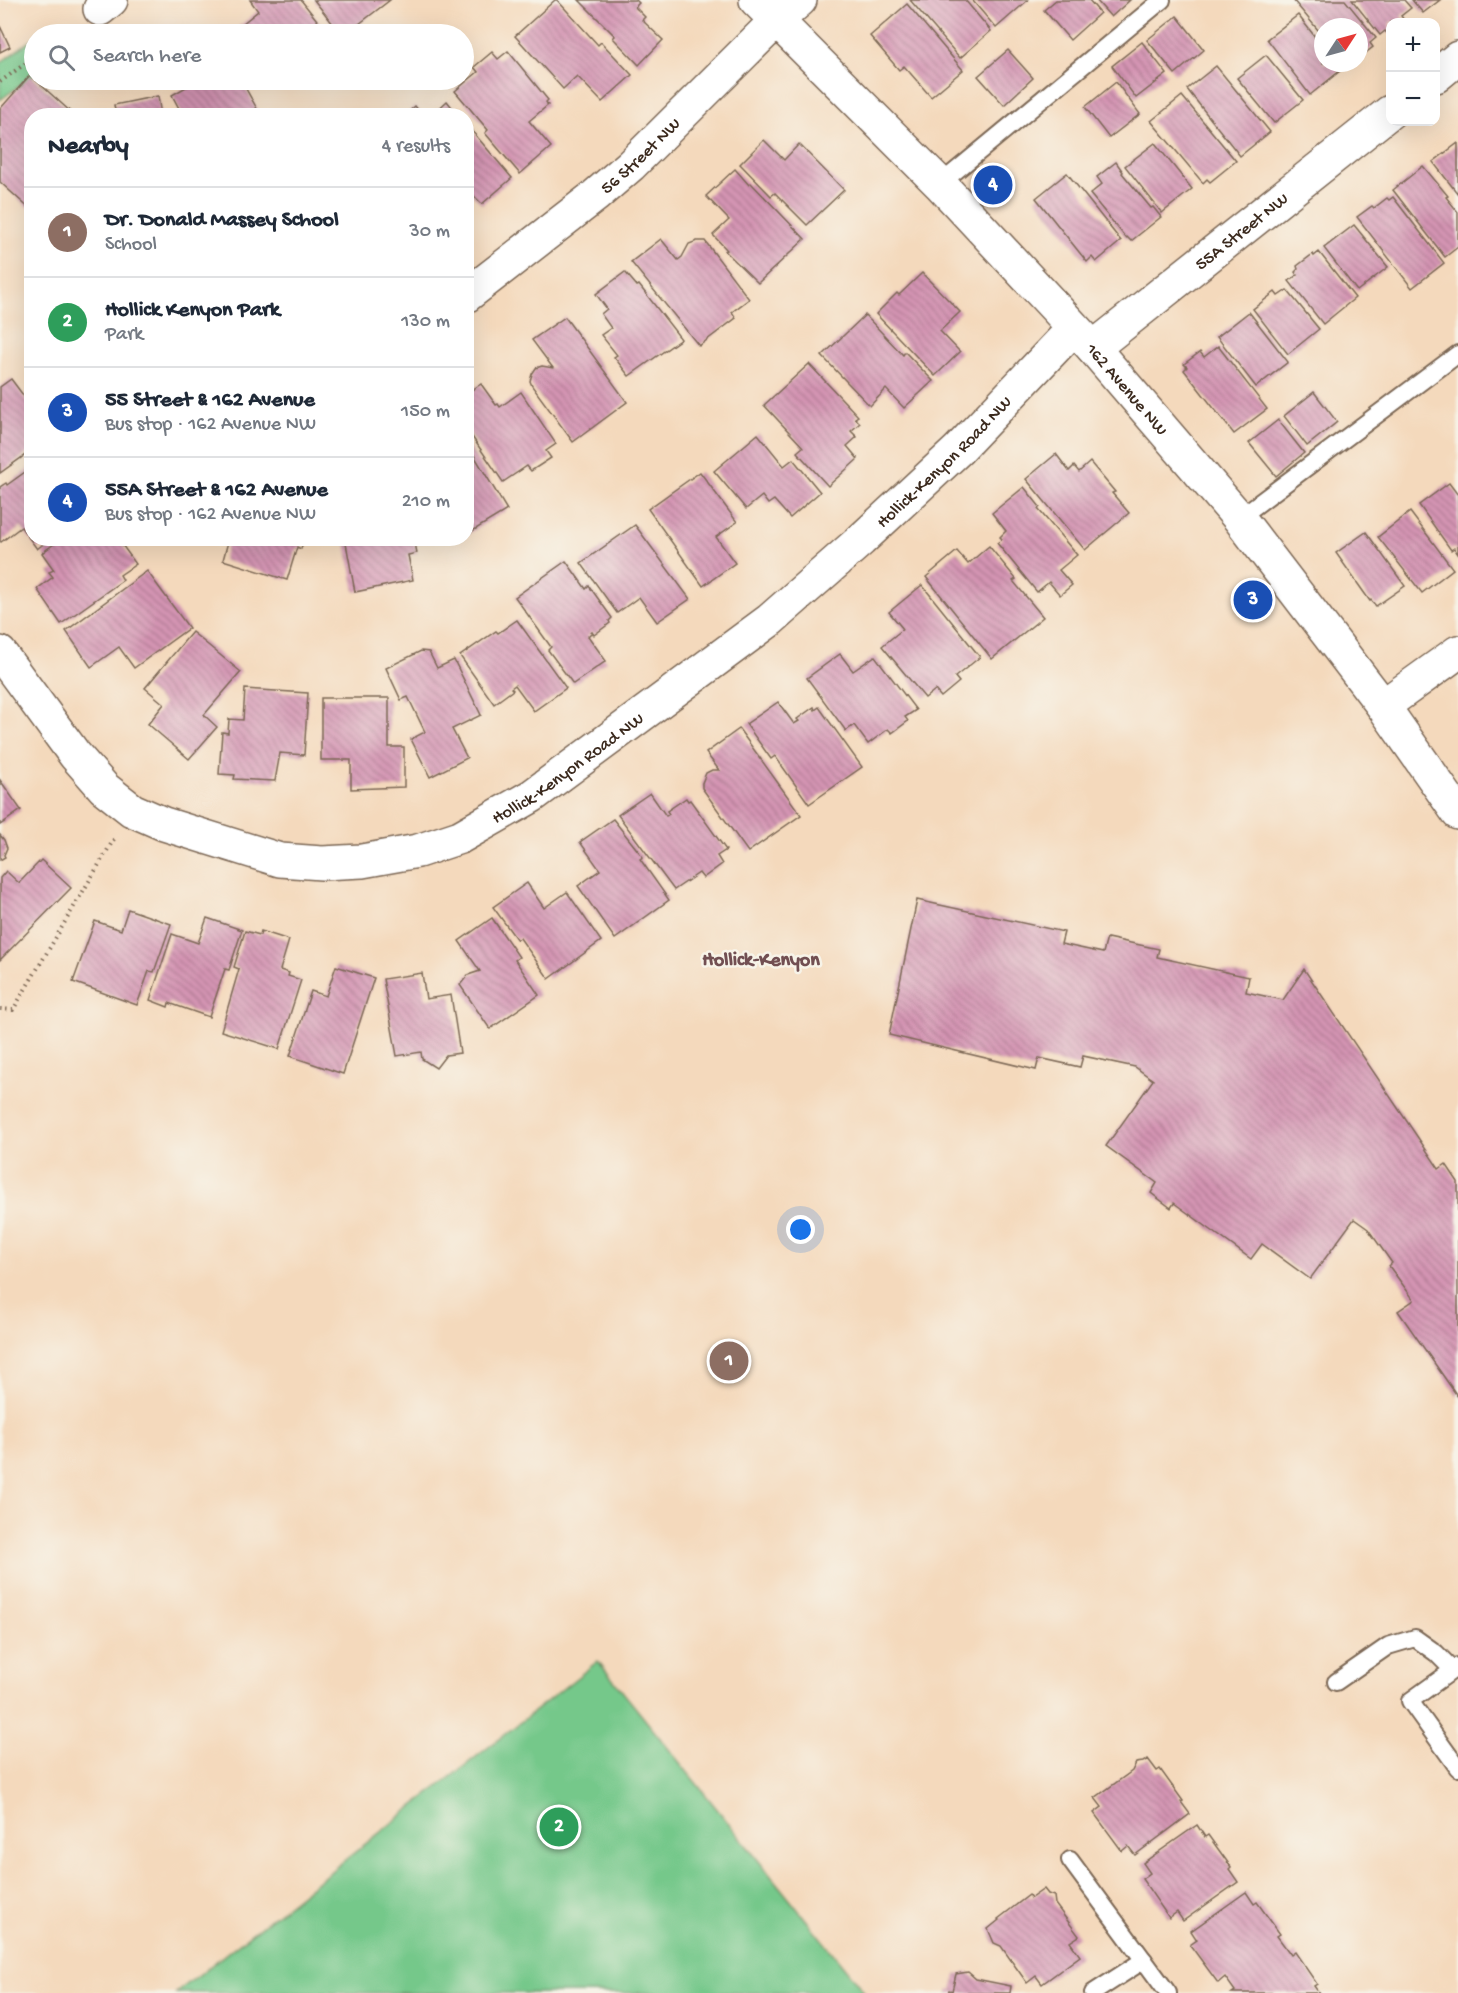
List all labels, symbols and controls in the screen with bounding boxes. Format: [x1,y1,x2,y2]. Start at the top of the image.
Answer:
north arrow [1314,18,1368,72]
map controls [1386,18,1440,126]
button: + [1386,18,1440,72]
search box [24,24,474,90]
icon: search [45,41,78,74]
text: Search here [93,44,201,70]
button: − [1386,72,1440,126]
street label: 56 Street NW [597,114,686,200]
text: Nearby [48,132,129,163]
text: 4 results [382,136,450,159]
pin: 4 [974,162,1012,207]
street label: 55A Street NW [1192,189,1293,276]
text: Dr. Donald Massey School [105,208,339,234]
text: 1 [63,221,72,244]
text: 30 m [409,221,450,244]
text: School [105,234,157,257]
text: Hollick Kenyon Park [105,298,280,324]
text: 2 [63,311,72,334]
text: 130 m [401,311,450,334]
text: Park [105,324,143,347]
street label: 162 Avenue NW [1080,339,1171,441]
text: 55 Street & 162 Avenue [105,388,315,414]
street label: Hollick-Kenyon Road NW [873,392,1017,533]
text: 3 [62,401,73,424]
text: 150 m [401,401,450,424]
text: Bus stop · 162 Avenue NW [105,414,316,437]
text: 55A Street & 162 Avenue [105,478,328,504]
text: 4 [63,491,72,514]
text: 210 m [402,491,450,514]
text: Bus stop · 162 Avenue NW [105,504,316,527]
pin: 3 [1234,578,1272,622]
street label: Hollick-Kenyon Road NW [489,709,649,830]
district label: Hollick-Kenyon [702,950,820,973]
your location [786,1215,815,1244]
pin: 1 [710,1338,748,1384]
pin: 2 [540,1804,578,1850]

